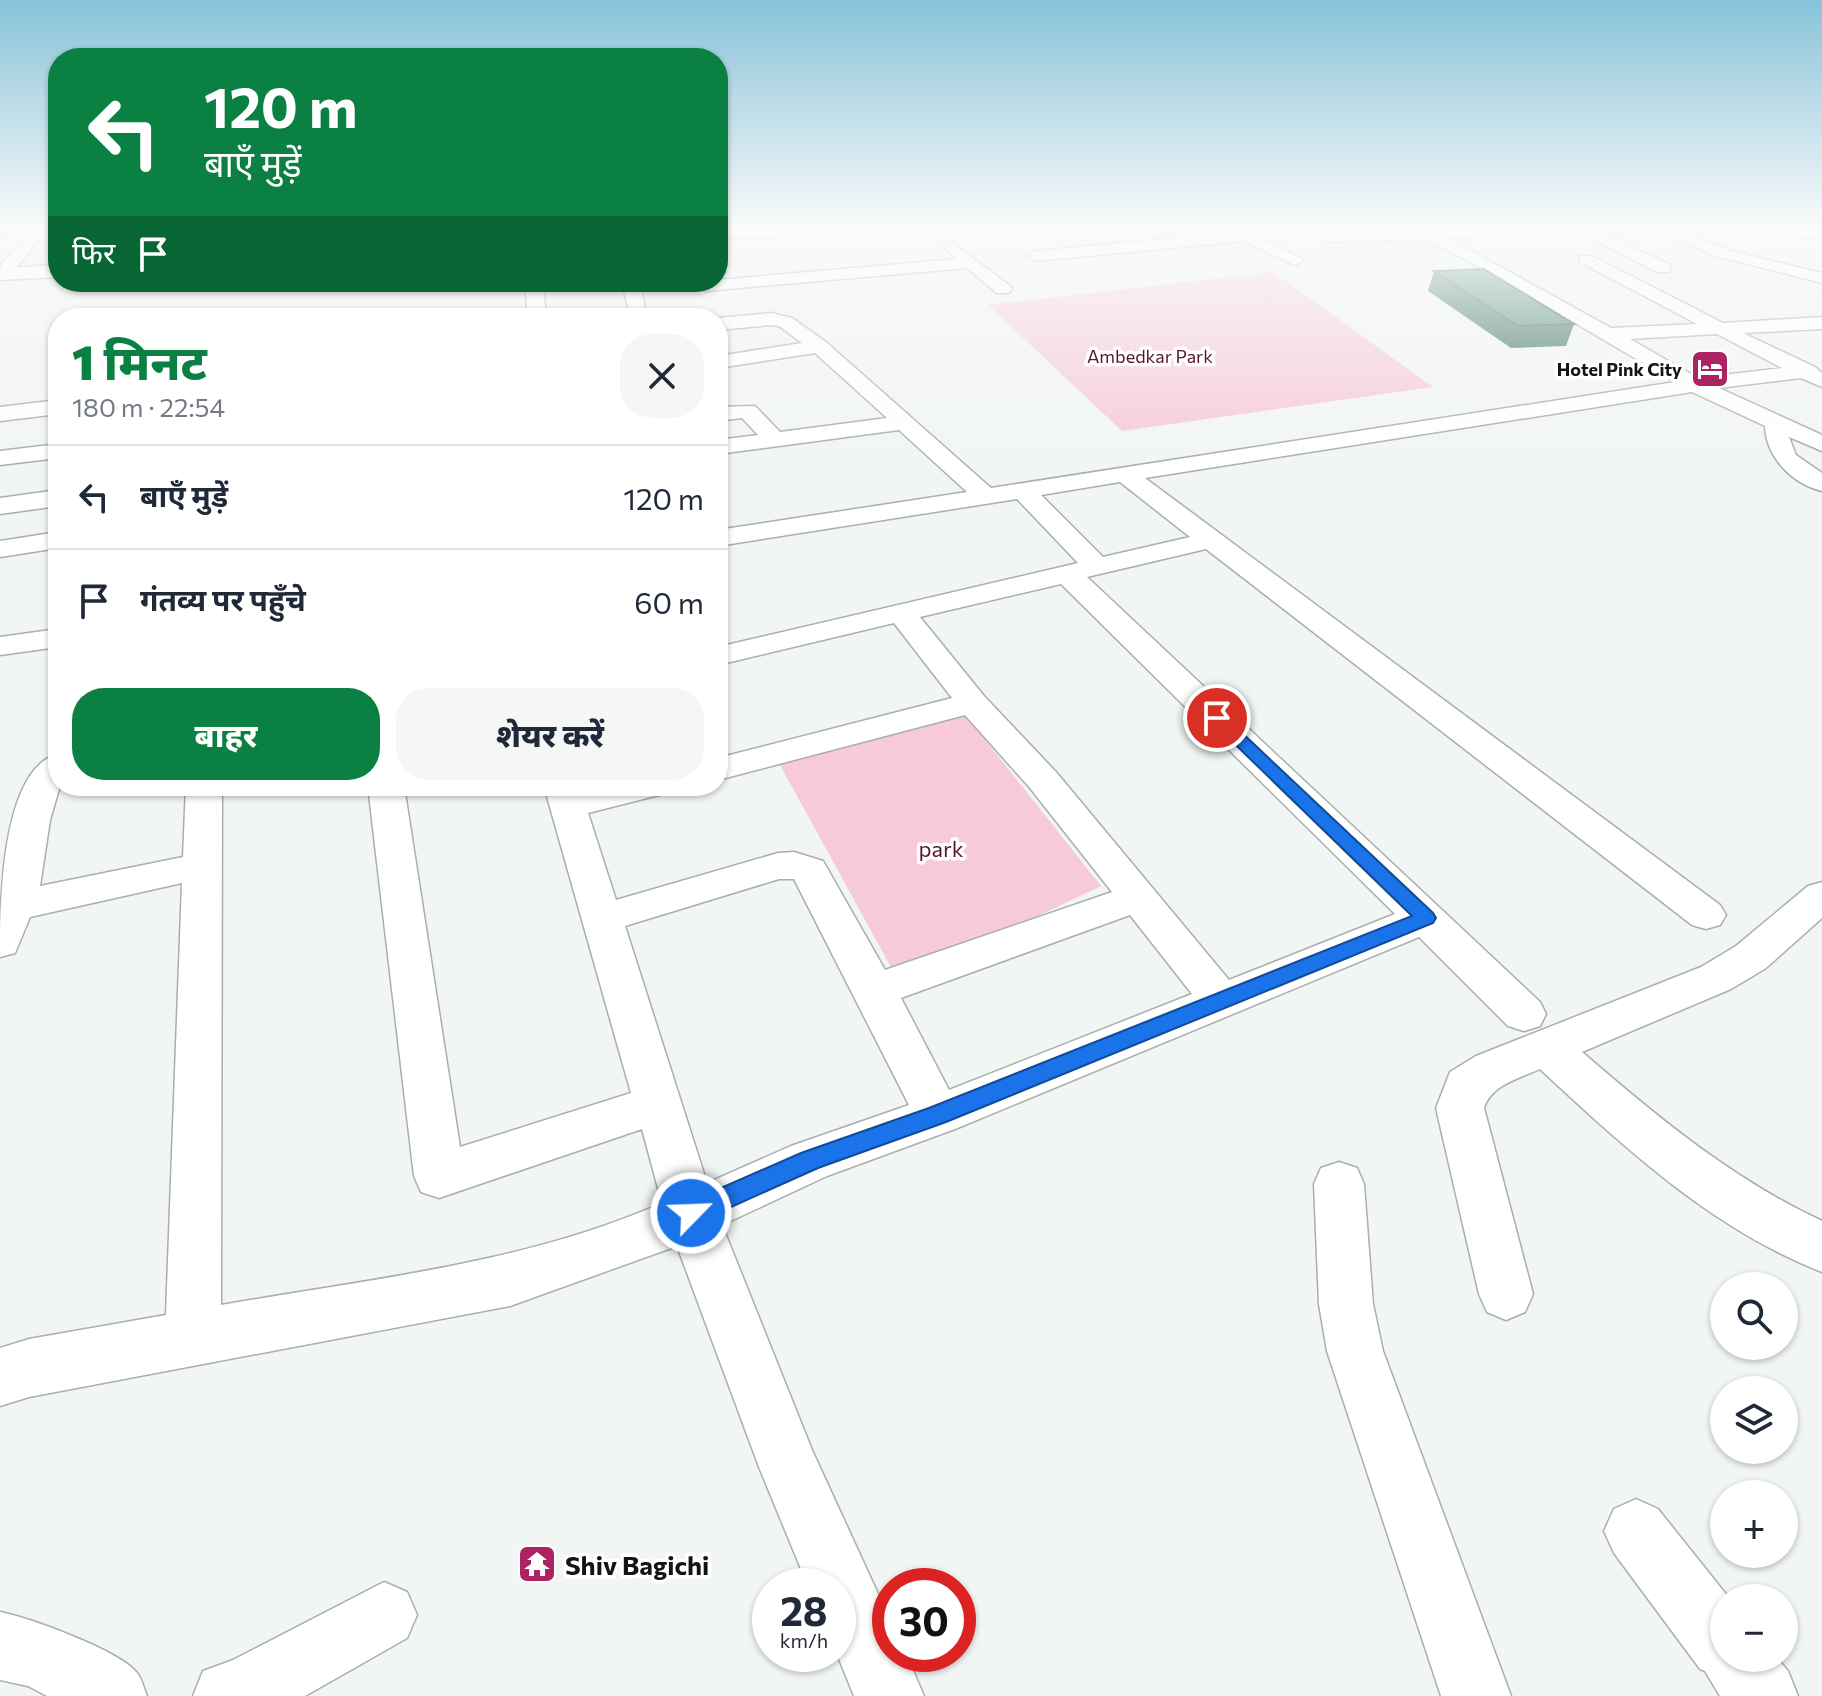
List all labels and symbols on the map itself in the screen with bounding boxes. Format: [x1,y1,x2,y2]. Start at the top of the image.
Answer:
park label: Ambedkar Park [1087,345,1213,367]
hotel icon: Hotel Pink City [1689,348,1731,390]
place label: Hotel Pink City [1557,358,1682,380]
pin [1183,684,1251,752]
park label: park [918,835,964,862]
position arrow [649,1171,733,1255]
temple icon: Shiv Bagichi [516,1543,558,1585]
place label: Shiv Bagichi [565,1549,709,1580]
speed limit sign: 30 [872,1568,976,1672]

